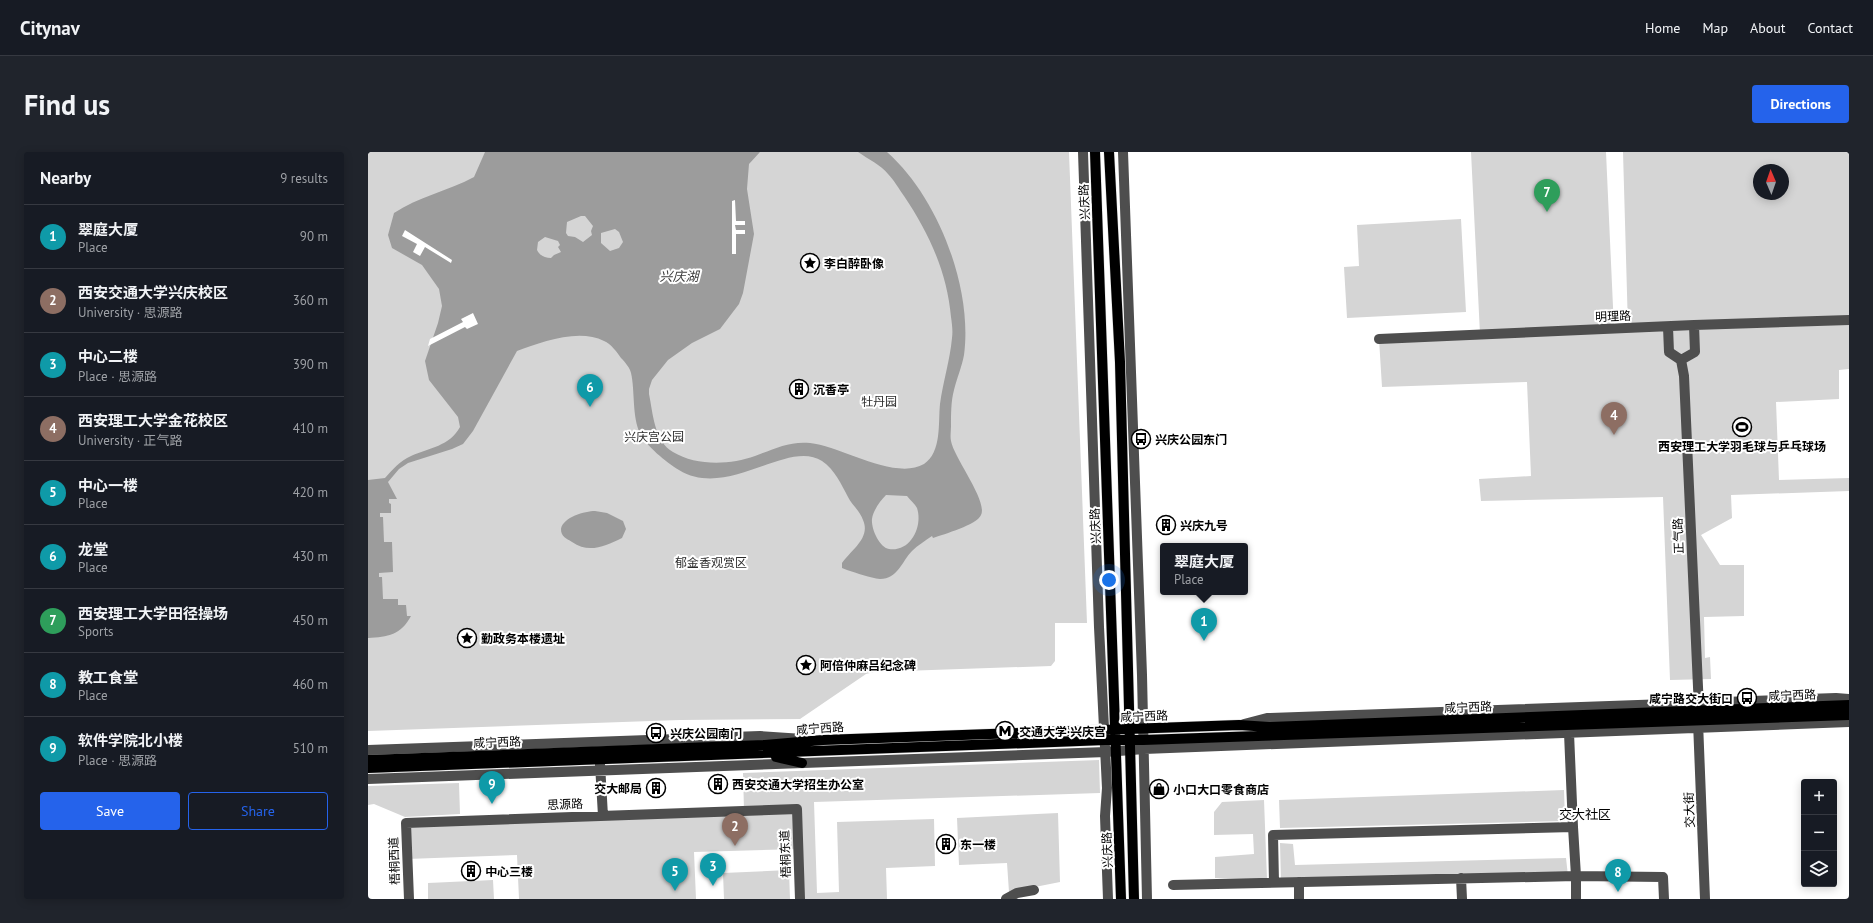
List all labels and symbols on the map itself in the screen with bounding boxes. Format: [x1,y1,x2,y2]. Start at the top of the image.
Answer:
north arrow [1753,164,1789,200]
pin: 7 [1534,179,1560,212]
street label: 兴庆路 [1076,184,1092,220]
place icon: 李白醉卧像 [799,252,821,274]
place label: 李白醉卧像 [824,256,884,271]
water label: 兴庆湖 [659,268,700,285]
street label: 明理路 [1595,308,1631,324]
pin: 6 [577,374,603,407]
building icon: 沉香亭 [788,378,810,400]
place label: 沉香亭 [813,382,849,397]
park label: 牡丹园 [861,394,897,409]
pin: 4 [1601,402,1627,435]
sports icon: 西安理工大学羽毛球与乒乓球场 [1731,416,1753,438]
bus stop icon: 兴庆公园东门 [1130,428,1152,450]
park label: 兴庆宫公园 [624,429,684,444]
place label: 兴庆公园东门 [1155,432,1227,447]
place label: 西安理工大学羽毛球与乒乓球场 [1658,439,1826,454]
street label: 兴庆路 [1087,508,1103,544]
building icon: 兴庆九号 [1155,514,1177,536]
place label: 兴庆九号 [1180,518,1228,533]
street label: 正气路 [1670,518,1686,554]
park label: 郁金香观赏区 [675,555,747,570]
your location [1099,570,1119,590]
pin: 1 [1191,608,1217,641]
place icon: 勤政务本楼遗址 [456,627,478,649]
place label: 勤政务本楼遗址 [481,631,565,646]
place icon: 阿倍仲麻吕纪念碑 [795,654,817,676]
place label: 阿倍仲麻吕纪念碑 [820,658,916,673]
bus stop icon: 咸宁路交大街口 [1736,687,1758,709]
street label: 咸宁西路 [1768,687,1816,703]
place label: 咸宁路交大街口 [1649,691,1733,706]
street label: 咸宁西路 [1444,699,1492,715]
street label: 咸宁西路 [1120,708,1168,724]
street label: 咸宁西路 [796,719,844,737]
metro station icon: 交通大学·兴庆宫 [994,720,1016,742]
bus stop icon: 兴庆公园南门 [645,722,667,744]
place label: 交通大学·兴庆宫 [1019,724,1106,739]
place label: 兴庆公园南门 [670,726,742,741]
street label: 咸宁西路 [473,734,521,750]
pin: 9 [479,771,505,804]
building icon: 西安交通大学招生办公室 [707,773,729,795]
building icon: 交大邮局 [645,777,667,799]
place label: 西安交通大学招生办公室 [732,777,864,792]
shop icon: 小口大口零食商店 [1148,778,1170,800]
place label: 交大邮局 [594,781,642,796]
place label: 小口大口零食商店 [1173,782,1269,797]
street label: 交大街 [1681,792,1697,828]
street label: 思源路 [547,796,583,812]
district label: 交大社区 [1559,806,1611,823]
pin: 2 [722,813,748,846]
street label: 梧桐东道 [777,830,793,878]
street label: 兴庆路 [1099,832,1115,868]
building icon: 东一楼 [935,833,957,855]
street label: 梧桐西道 [386,837,402,885]
place label: 东一楼 [960,837,996,852]
pin: 3 [700,853,726,886]
pin: 5 [662,858,688,891]
pin: 8 [1605,859,1631,892]
building icon: 中心三楼 [460,860,482,882]
place label: 中心三楼 [485,864,533,879]

